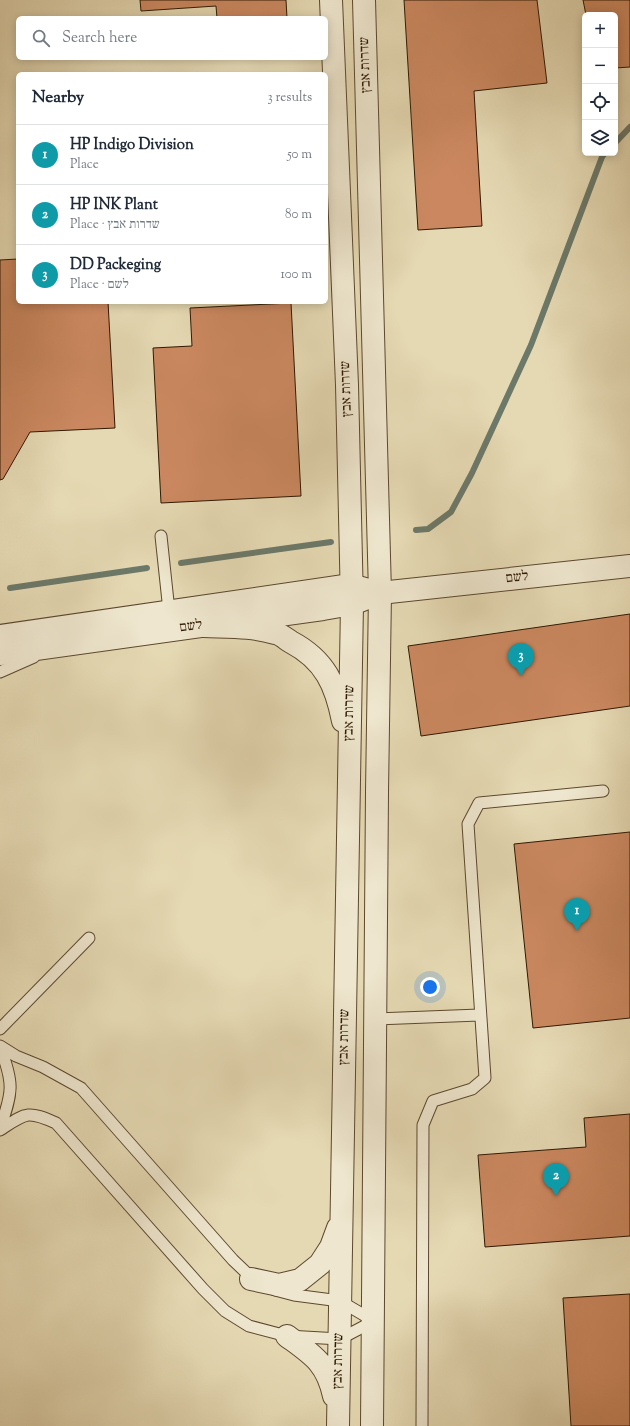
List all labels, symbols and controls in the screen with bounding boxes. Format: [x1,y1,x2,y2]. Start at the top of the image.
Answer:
map controls [582,12,618,156]
button: + [582,12,618,48]
search box [16,16,328,60]
icon: search [30,27,52,49]
text: Search here [62,28,137,49]
street label: שדרות אבץ [355,36,377,93]
button: − [582,48,618,84]
button: locate [582,84,618,120]
text: Nearby [32,86,84,110]
text: 3 results [267,89,312,107]
button: layers [582,120,618,156]
text: HP Indigo Division [70,135,194,156]
text: 1 [43,146,47,164]
text: 50 m [287,146,312,164]
text: Place [70,156,99,174]
text: HP INK Plant [70,195,158,216]
text: 2 [42,206,48,224]
text: 80 m [285,206,312,224]
text: Place · שדרות אבץ [70,216,160,234]
text: DD Packeging [70,255,161,276]
text: 3 [42,266,48,284]
text: 100 m [280,266,312,284]
text: Place · לשם [70,276,129,294]
street label: שדרות אבץ [336,360,358,417]
street label: לשם [505,567,530,589]
street label: לשם [178,615,204,638]
pin: 3 [508,643,534,676]
street label: שדרות אבץ [340,684,360,741]
pin: 1 [564,898,590,931]
your location [420,977,440,997]
street label: שדרות אבץ [335,1008,355,1065]
pin: 2 [543,1163,569,1196]
street label: שדרות אבץ [329,1332,349,1389]

